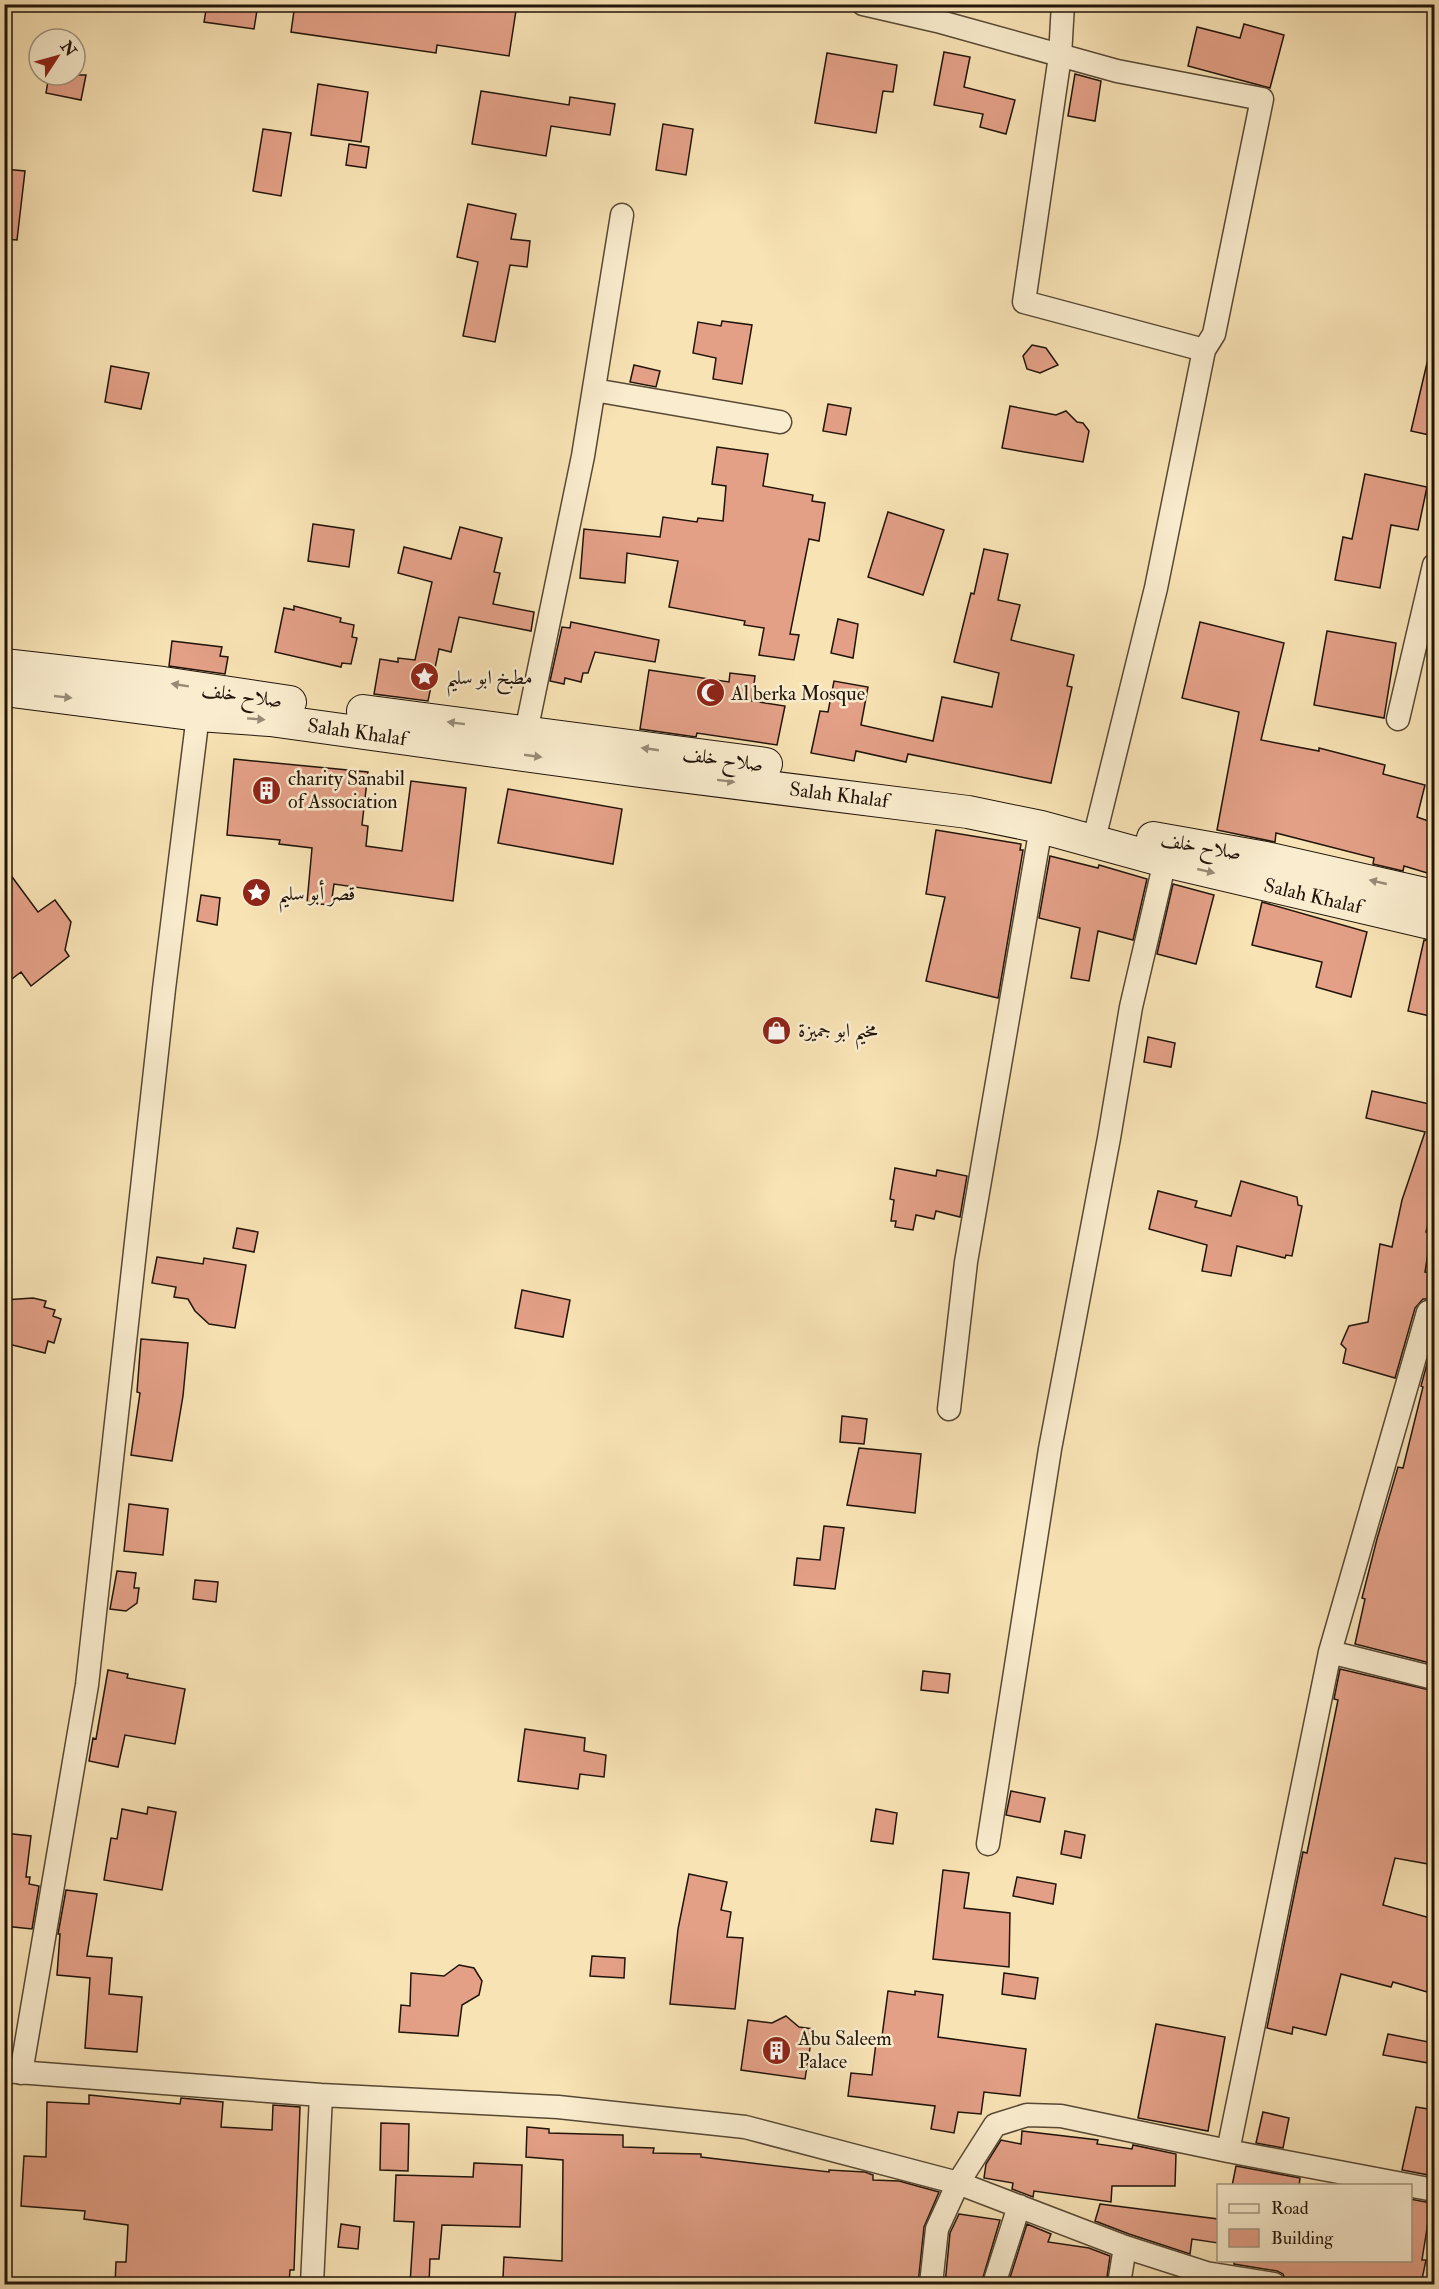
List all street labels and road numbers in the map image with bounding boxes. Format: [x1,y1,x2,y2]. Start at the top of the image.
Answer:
street label: صلاح خلف [199,677,284,718]
street label: Salah Khalaf [306,713,412,752]
street label: صلاح خلف [680,741,765,782]
street label: Salah Khalaf [788,777,894,814]
street label: صلاح خلف [1158,827,1243,870]
street label: Salah Khalaf [1262,873,1368,920]

